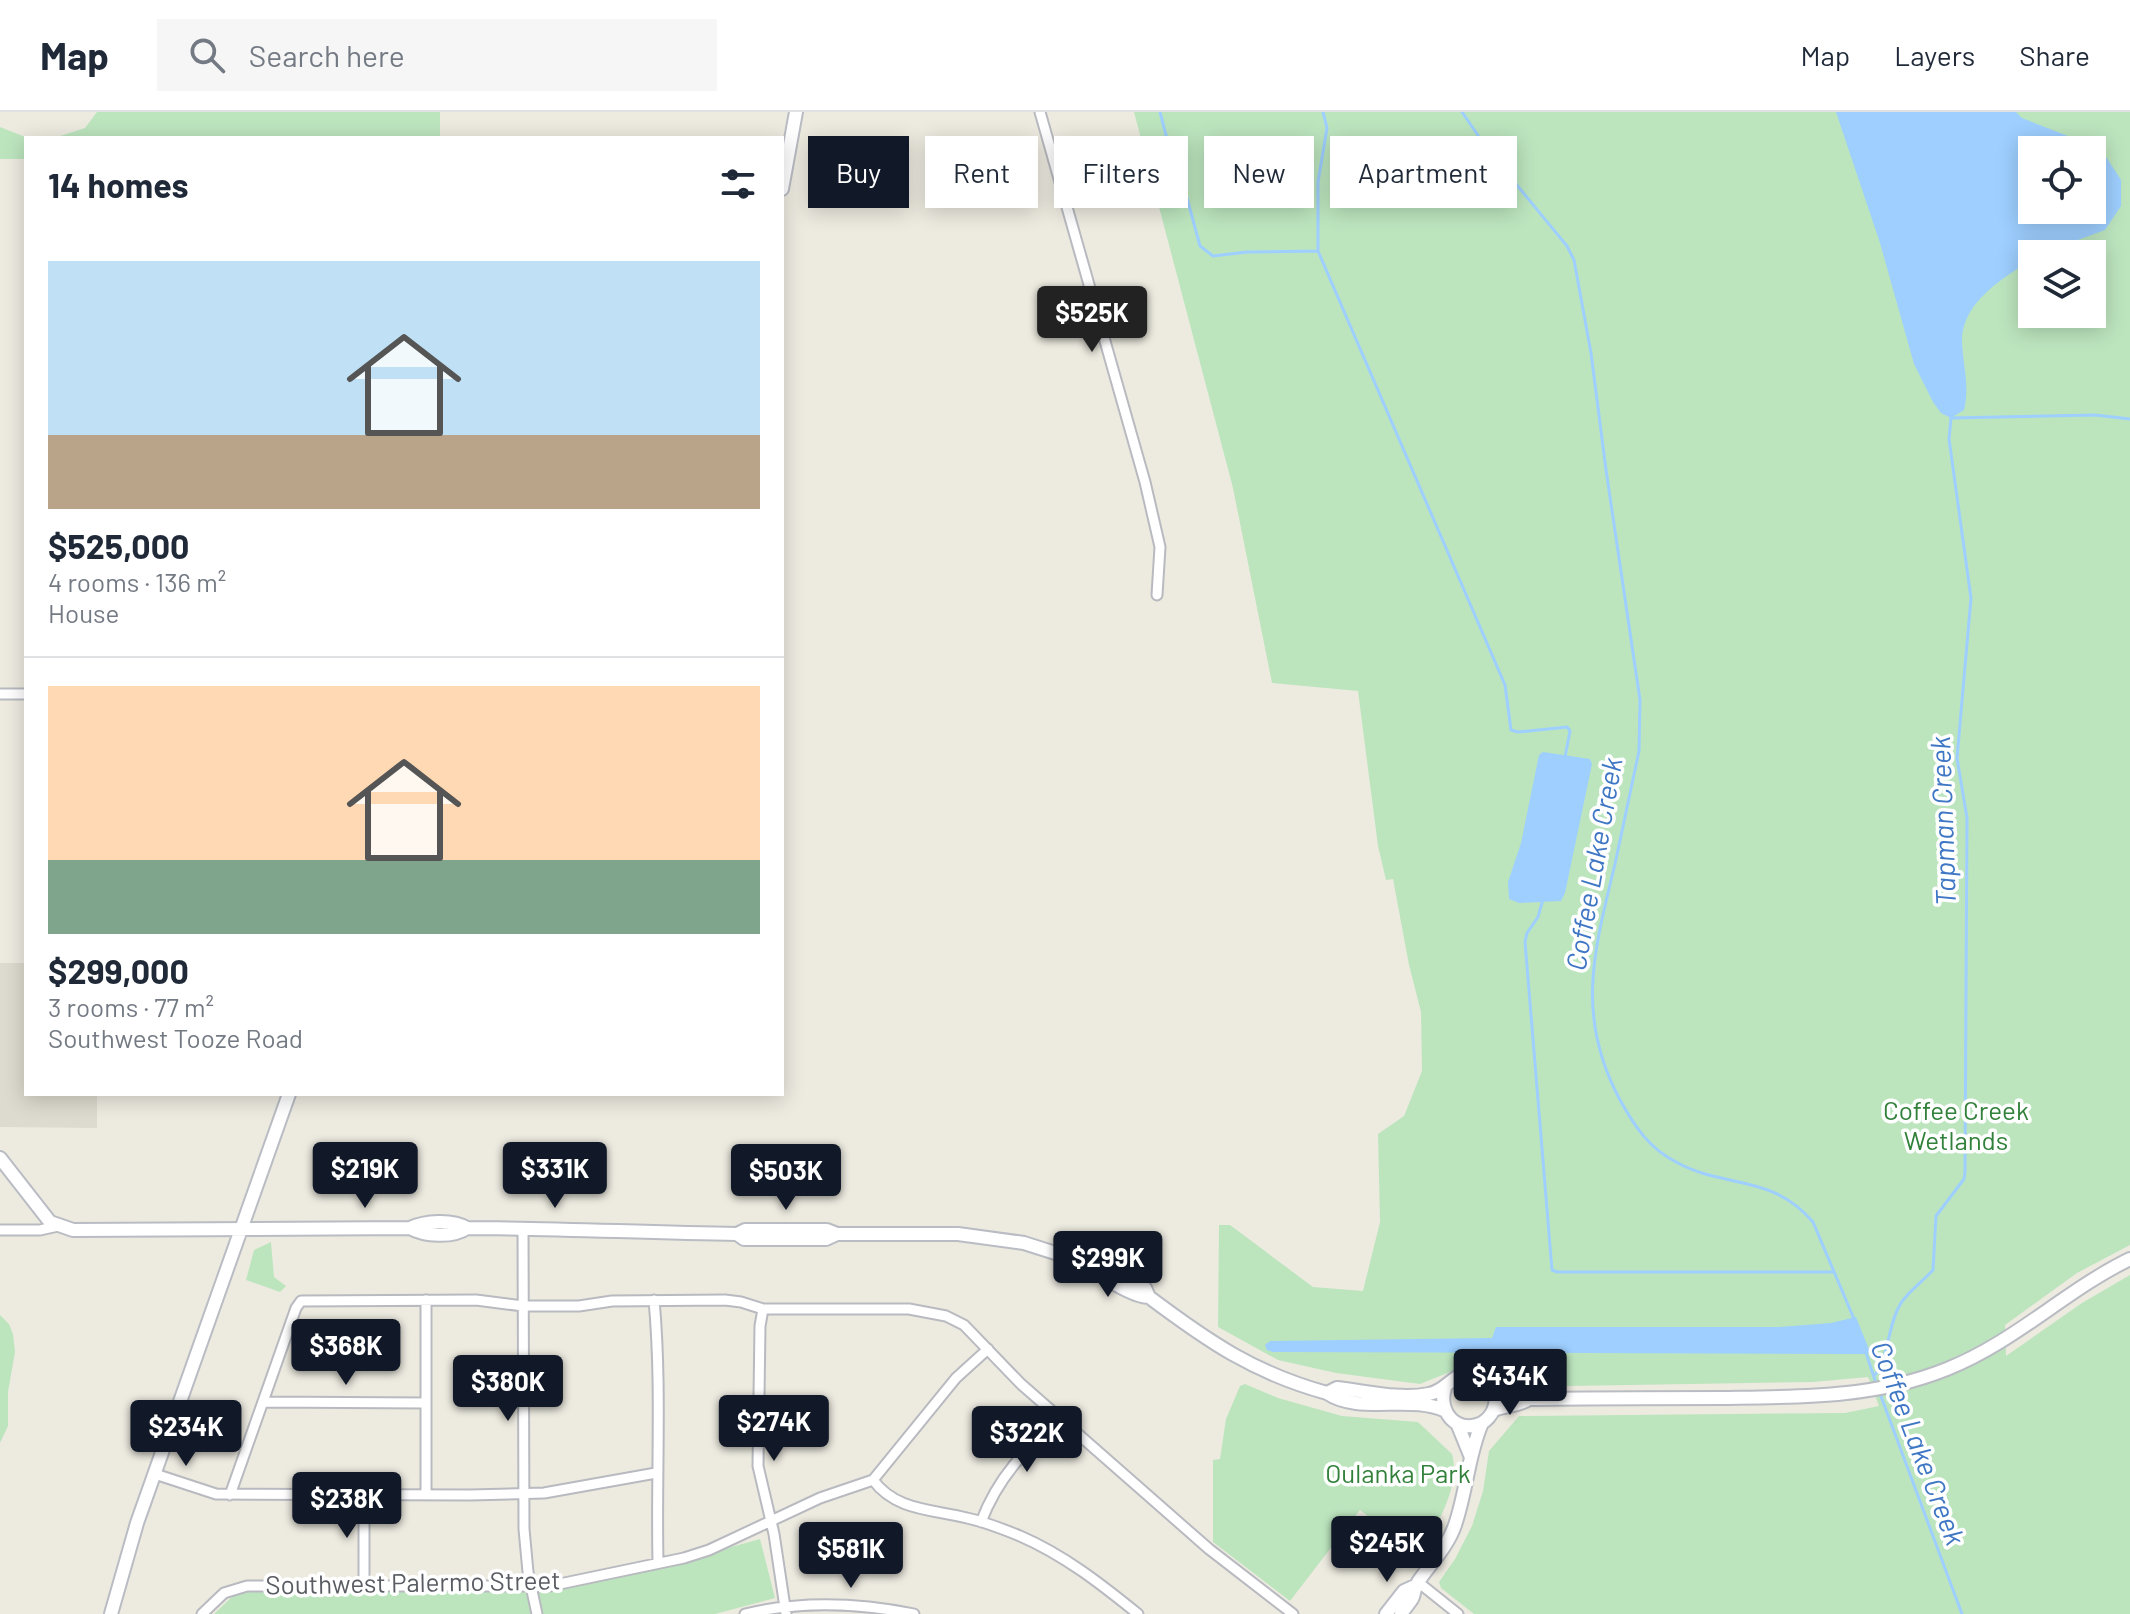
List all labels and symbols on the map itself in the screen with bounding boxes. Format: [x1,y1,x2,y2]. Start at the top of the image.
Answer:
pin: $525K [1036,286,1148,354]
water label: Tapman Creek [1922,735,1962,907]
water label: Coffee Lake Creek [1558,754,1629,973]
park label: Coffee Creek Wetlands [1883,1094,2029,1155]
pin: $219K [309,1142,421,1210]
pin: $331K [499,1142,611,1210]
pin: $503K [730,1144,842,1212]
pin: $299K [1052,1231,1164,1299]
pin: $368K [290,1319,402,1387]
water label: Coffee Lake Creek [1864,1336,1974,1550]
pin: $434K [1454,1349,1566,1417]
pin: $380K [452,1355,564,1423]
pin: $274K [718,1395,830,1463]
pin: $234K [130,1400,242,1468]
pin: $322K [971,1406,1083,1474]
park label: Oulanka Park [1325,1457,1471,1488]
pin: $238K [291,1472,403,1540]
pin: $245K [1331,1516,1443,1584]
pin: $581K [795,1522,907,1590]
street label: Southwest Palermo Street [265,1563,561,1600]

